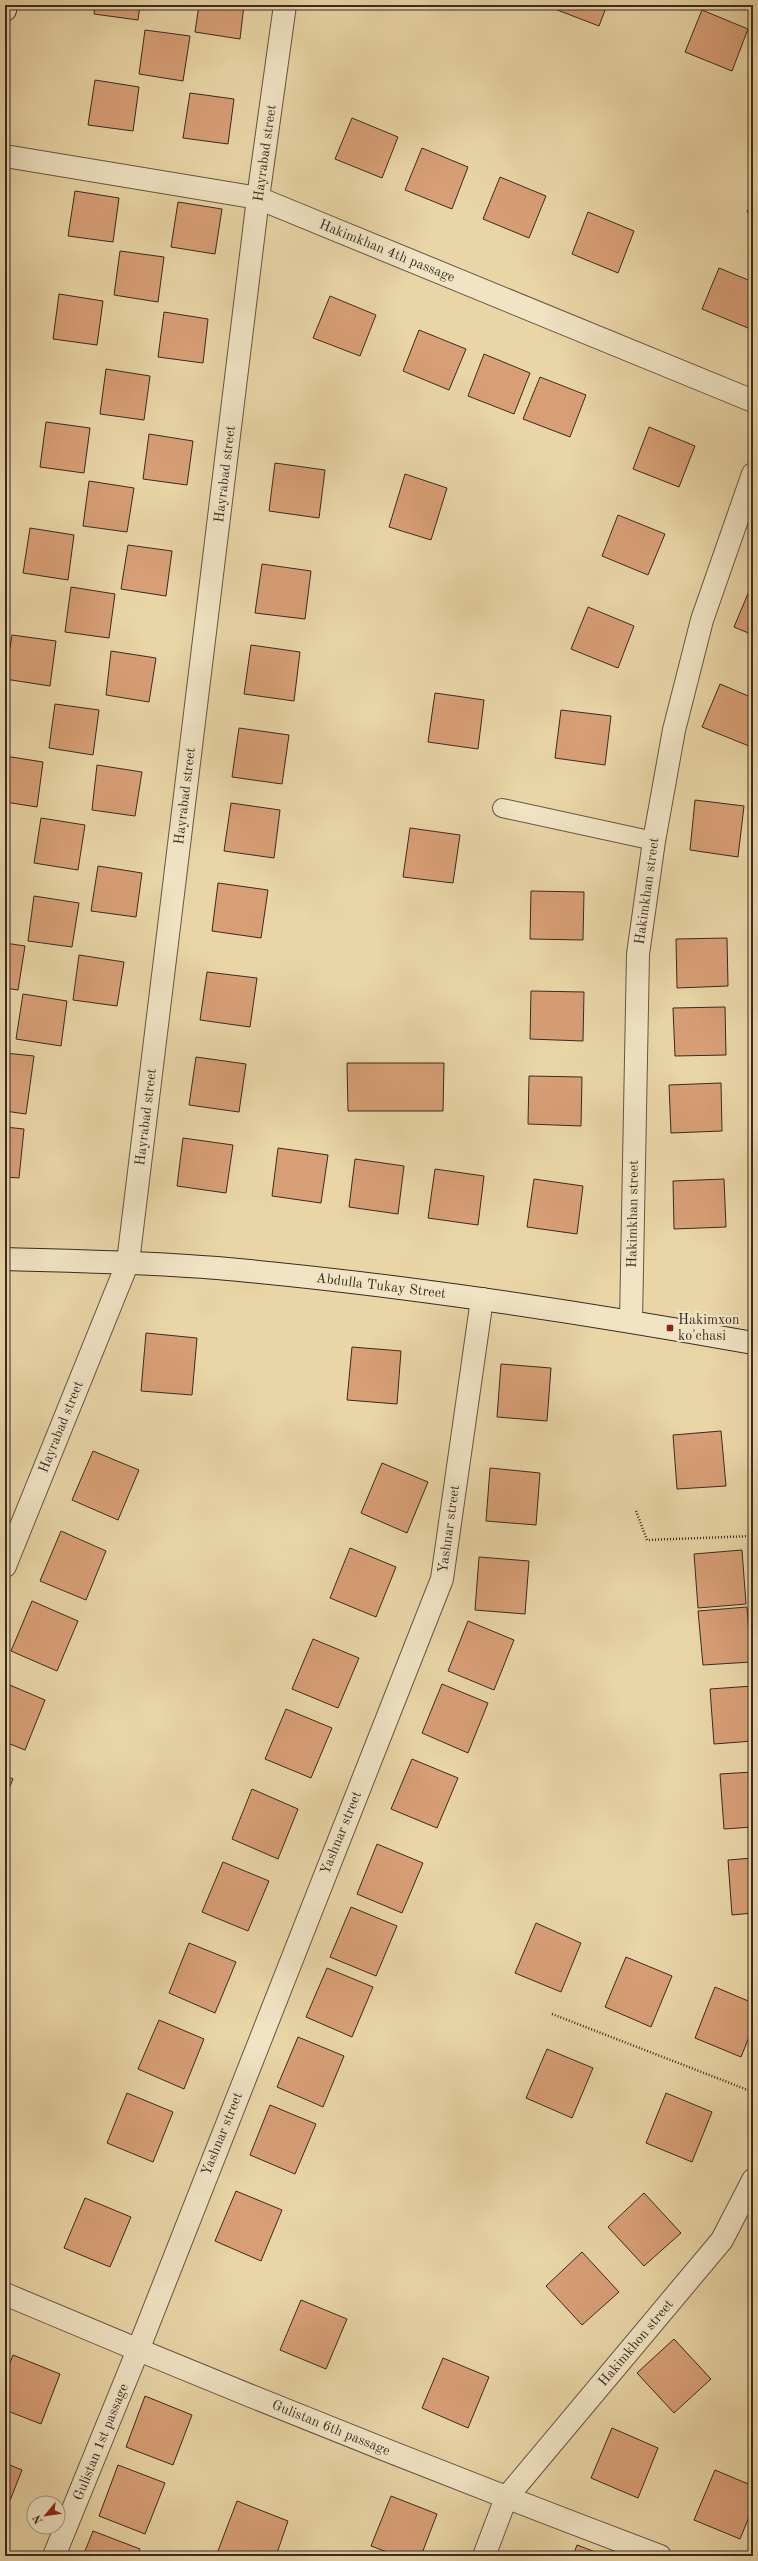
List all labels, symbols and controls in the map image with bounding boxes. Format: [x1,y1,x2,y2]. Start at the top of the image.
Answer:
street label: Hayrabad street [251,104,279,202]
street label: Hakimkhаn 4th passage [317,217,457,285]
street label: Hayrabad street [212,425,238,523]
street label: Hayrabad street [172,747,198,845]
street label: Hakimkhаn street [633,837,661,945]
street label: Hayrabad street [133,1068,159,1166]
street label: Hakimkhаn street [625,1160,641,1268]
street label: Abdulla Tukay Street [315,1271,447,1301]
place label: Hakimxon ko'chasi [678,1313,740,1343]
marker: Hakimxon ko'chasi [665,1323,675,1333]
street label: Hayrabad street [36,1379,86,1475]
street label: Yashnar street [436,1484,462,1574]
street label: Yashnar street [318,1789,364,1877]
street label: Yashnar street [199,2090,245,2178]
street label: Hakimkhon street [596,2297,676,2389]
street label: Gulistan 1st passage [71,2382,131,2502]
street label: Gulistan 6th passage [270,2398,392,2458]
north arrow [26,2495,66,2535]
text: N [31,2512,45,2525]

